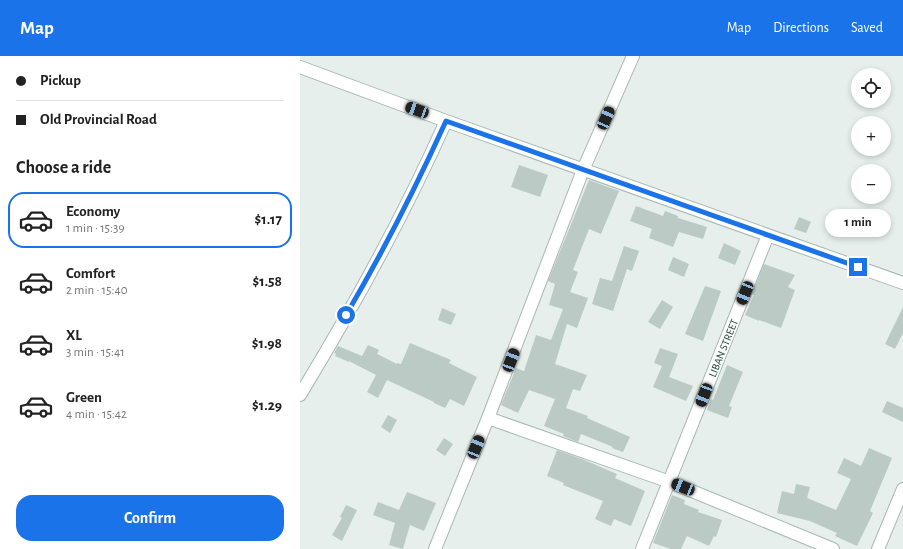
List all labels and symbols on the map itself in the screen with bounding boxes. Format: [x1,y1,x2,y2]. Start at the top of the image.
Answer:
car [404,100,430,120]
car [596,105,616,131]
callout: 1 min [825,209,891,237]
route end [849,258,867,276]
car [735,280,755,306]
route start [337,306,355,324]
street label: LIBAN STREET [707,317,740,379]
car [501,347,521,373]
car [694,382,714,408]
car [466,434,486,460]
car [670,477,696,497]

